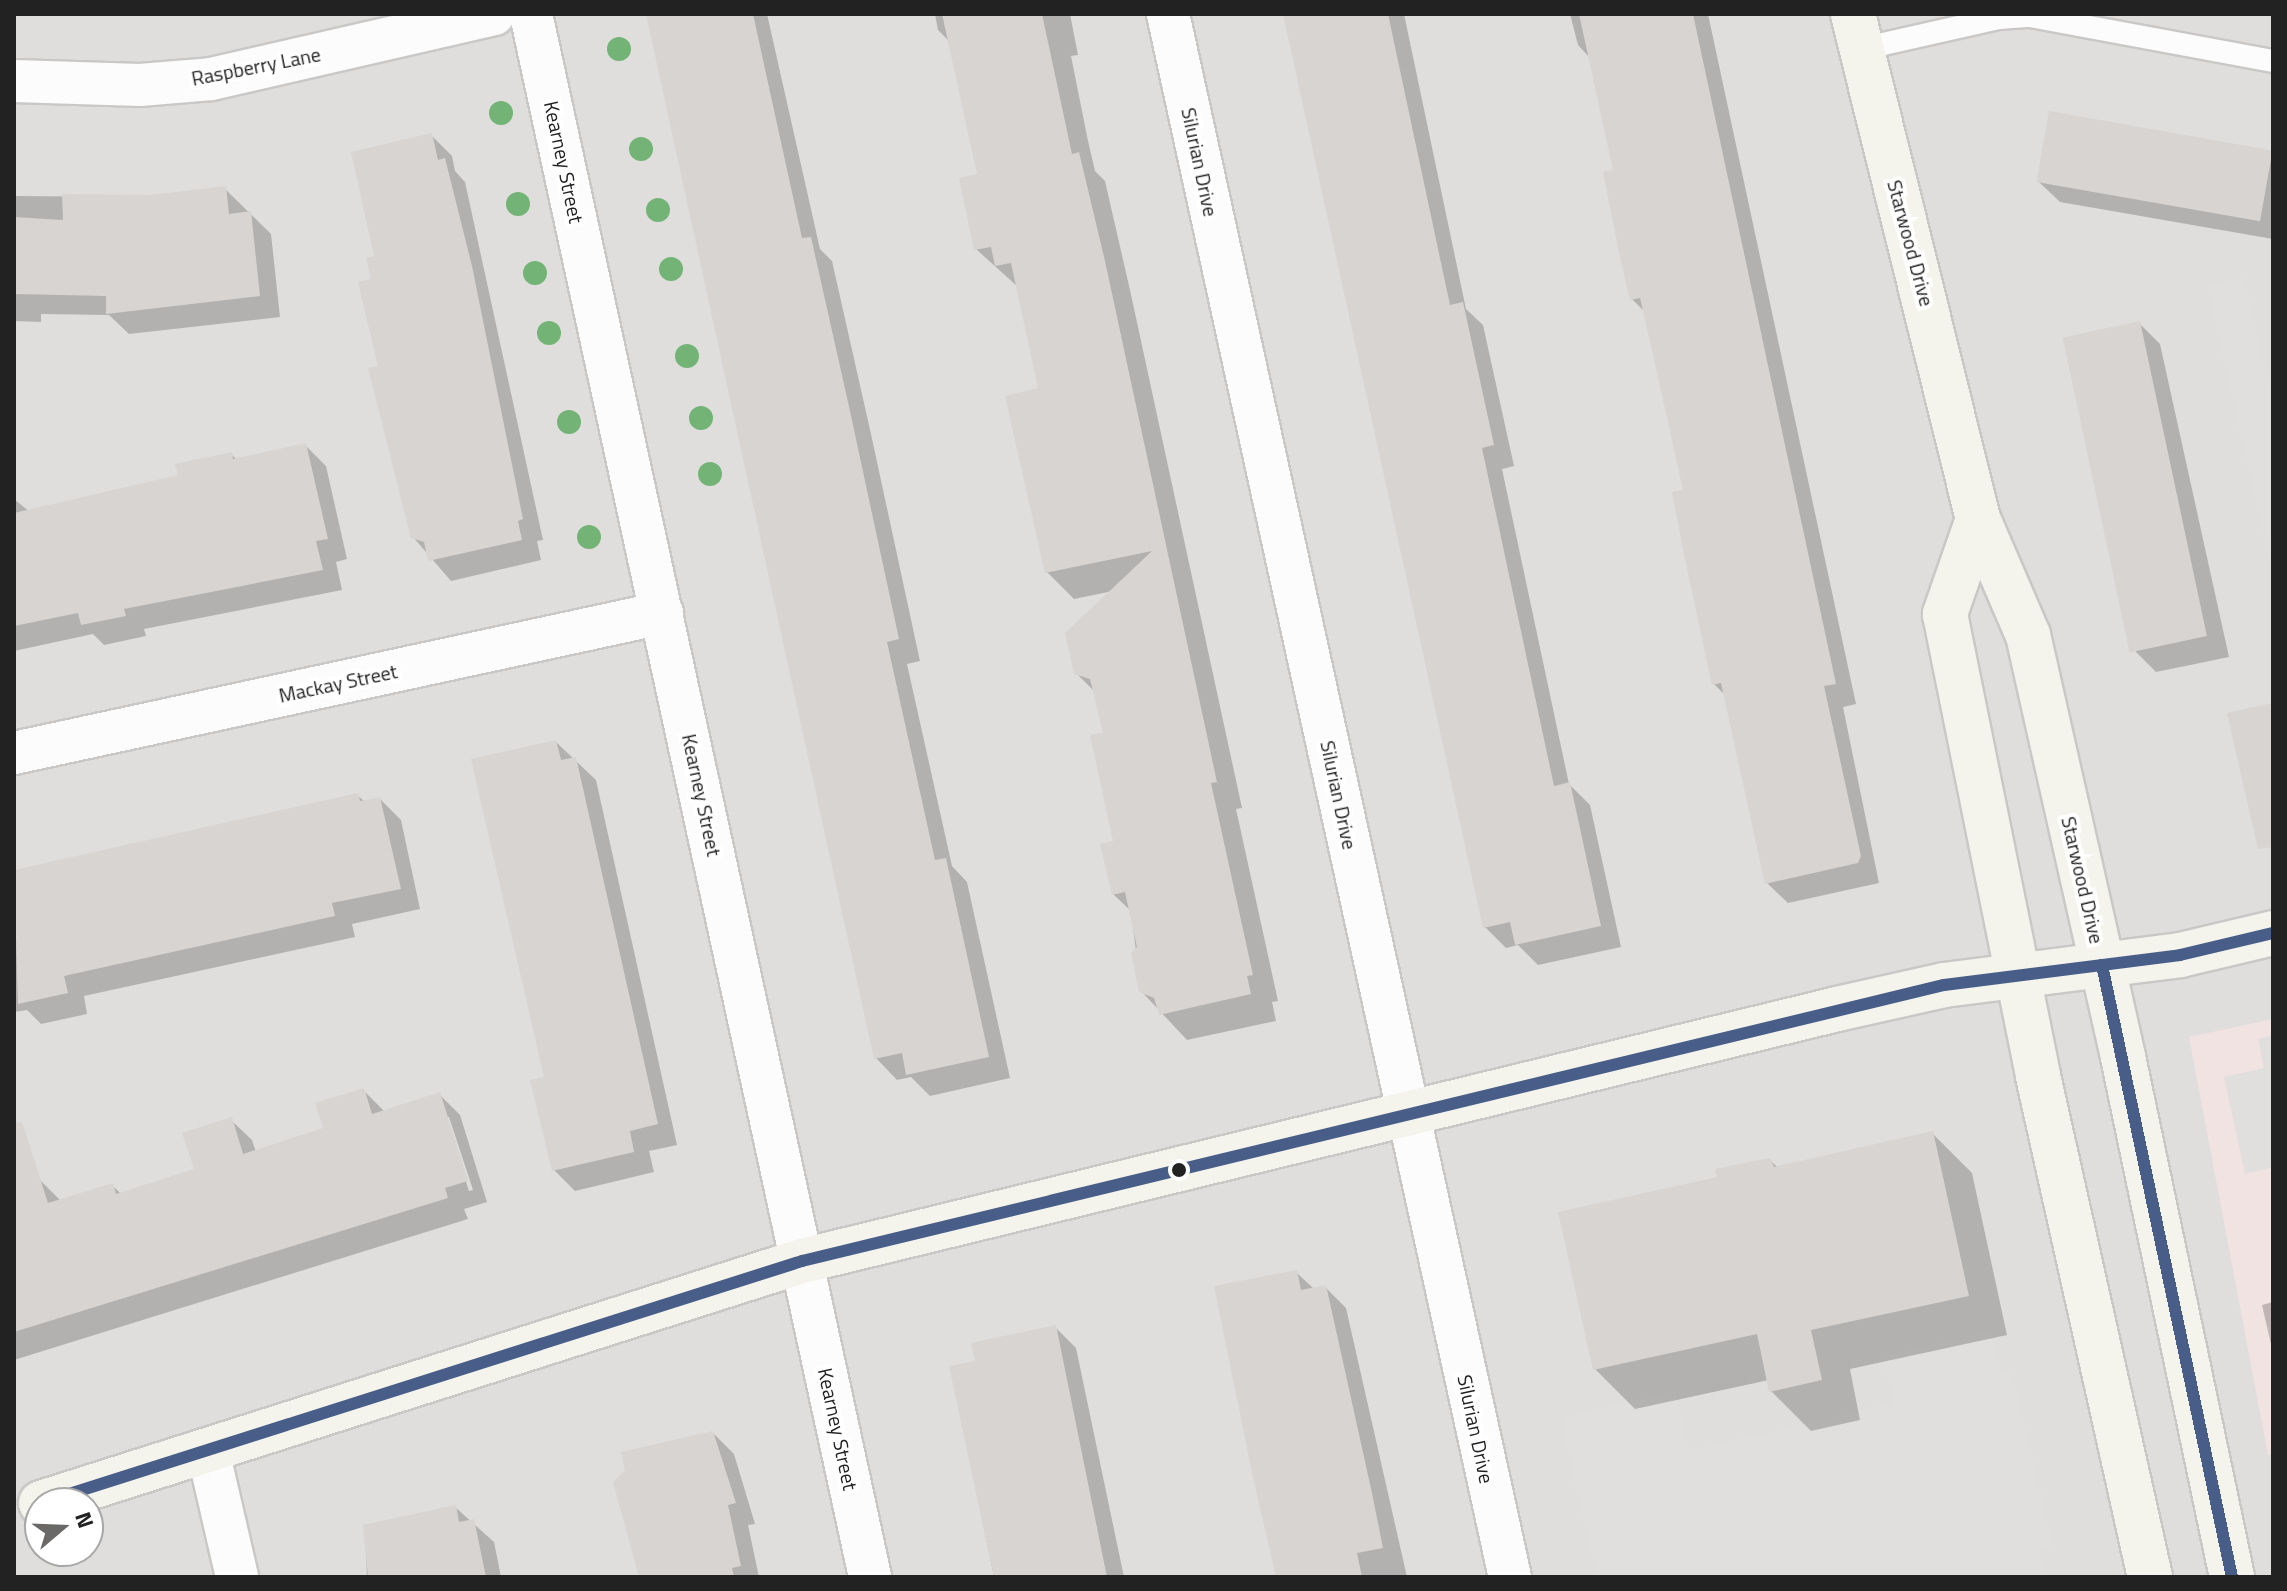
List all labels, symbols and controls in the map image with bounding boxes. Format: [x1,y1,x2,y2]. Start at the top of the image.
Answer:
street label: Raspberry Lane [189,42,323,90]
street label: Kearney Street [539,99,589,225]
street label: Silurian Drive [1177,105,1223,219]
street label: Starwood Drive [1883,177,1939,309]
street label: Mackay Street [277,659,399,707]
street label: Kearney Street [677,732,727,858]
street label: Silurian Drive [1316,738,1362,852]
street label: Starwood Drive [2057,814,2109,946]
unlabelled marker [1171,1162,1187,1178]
street label: Kearney Street [813,1366,863,1492]
street label: Silurian Drive [1453,1372,1499,1486]
north arrow [24,1487,104,1567]
text: N [66,1507,103,1533]

